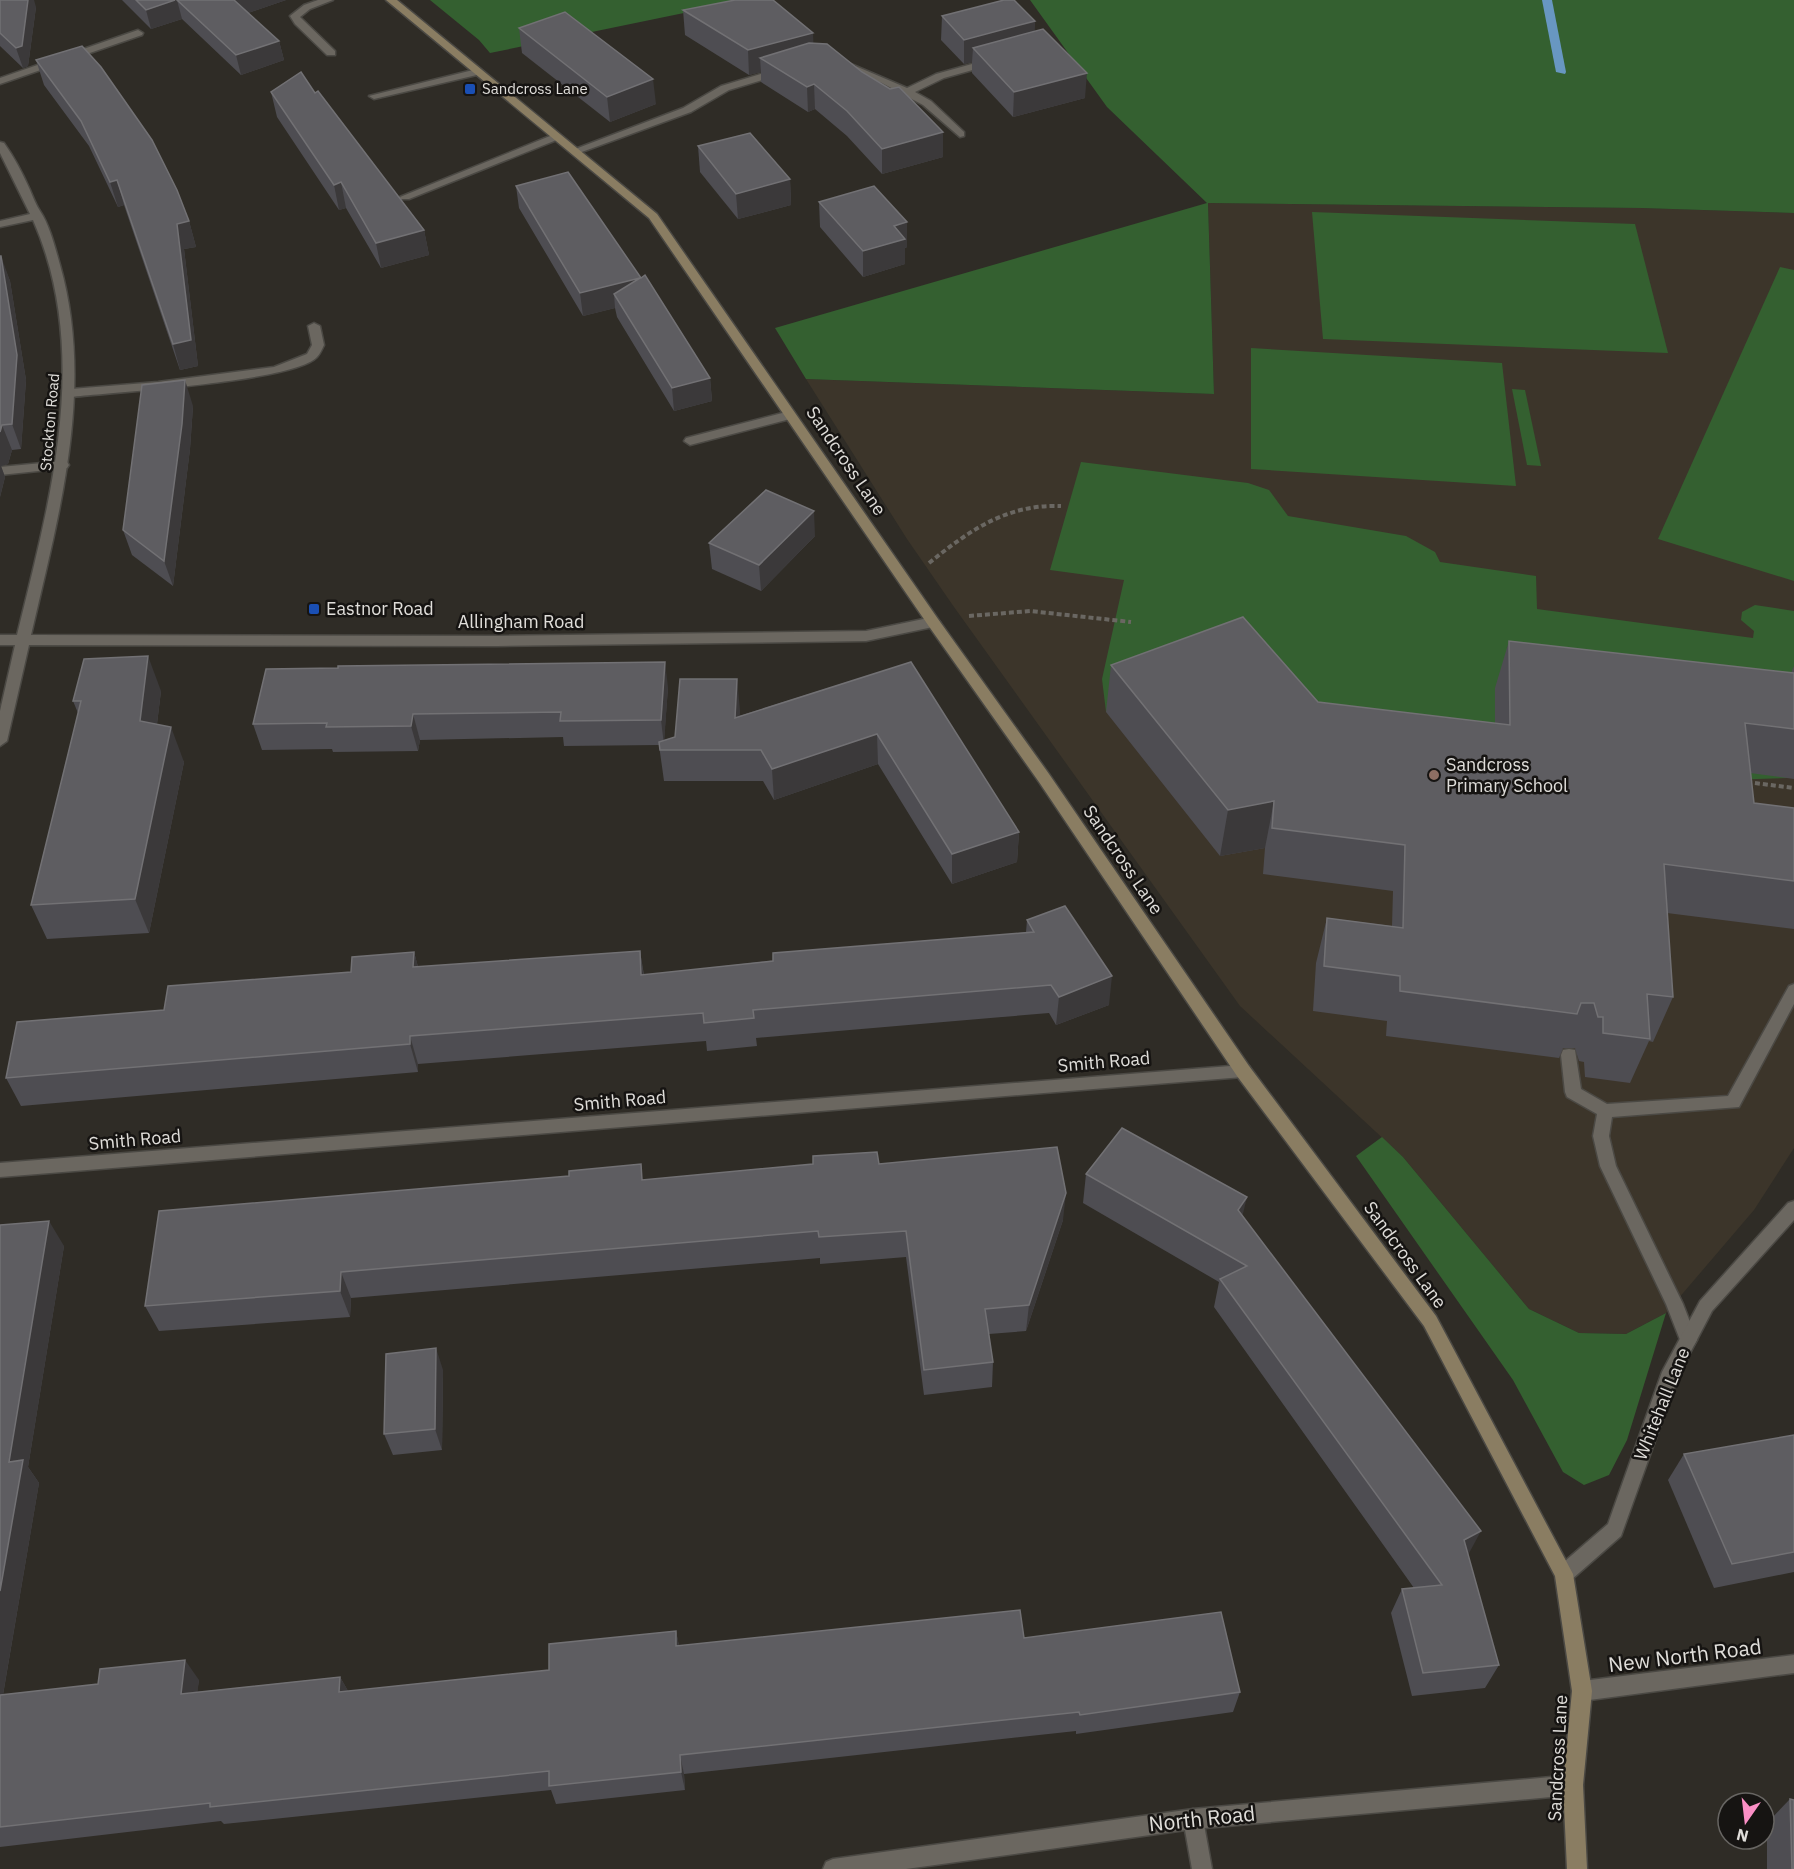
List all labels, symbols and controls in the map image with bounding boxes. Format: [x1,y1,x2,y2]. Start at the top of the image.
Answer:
place label: Sandcross Lane [482,79,588,98]
marker: Sandcross Lane [463,82,477,96]
street label: Stockton Road [36,372,63,471]
street label: Sandcross Lane [801,402,891,520]
place label: Eastnor Road [326,597,434,620]
marker: Eastnor Road [307,602,321,616]
street label: Allingham Road [458,610,584,633]
place label: Sandcross Primary School [1446,753,1568,797]
marker: Sandcross Primary School [1427,768,1441,782]
street label: Sandcross Lane [1078,801,1168,919]
street label: Smith Road [1057,1046,1151,1077]
street label: Smith Road [573,1085,667,1116]
street label: Smith Road [88,1124,182,1155]
street label: Sandcross Lane [1359,1197,1452,1313]
street label: Whitehall Lane [1629,1344,1695,1463]
street label: New North Road [1607,1632,1763,1678]
street label: Sandcross Lane [1543,1694,1572,1822]
north arrow [1716,1791,1776,1851]
street label: North Road [1147,1798,1257,1838]
text: N [1734,1824,1750,1847]

